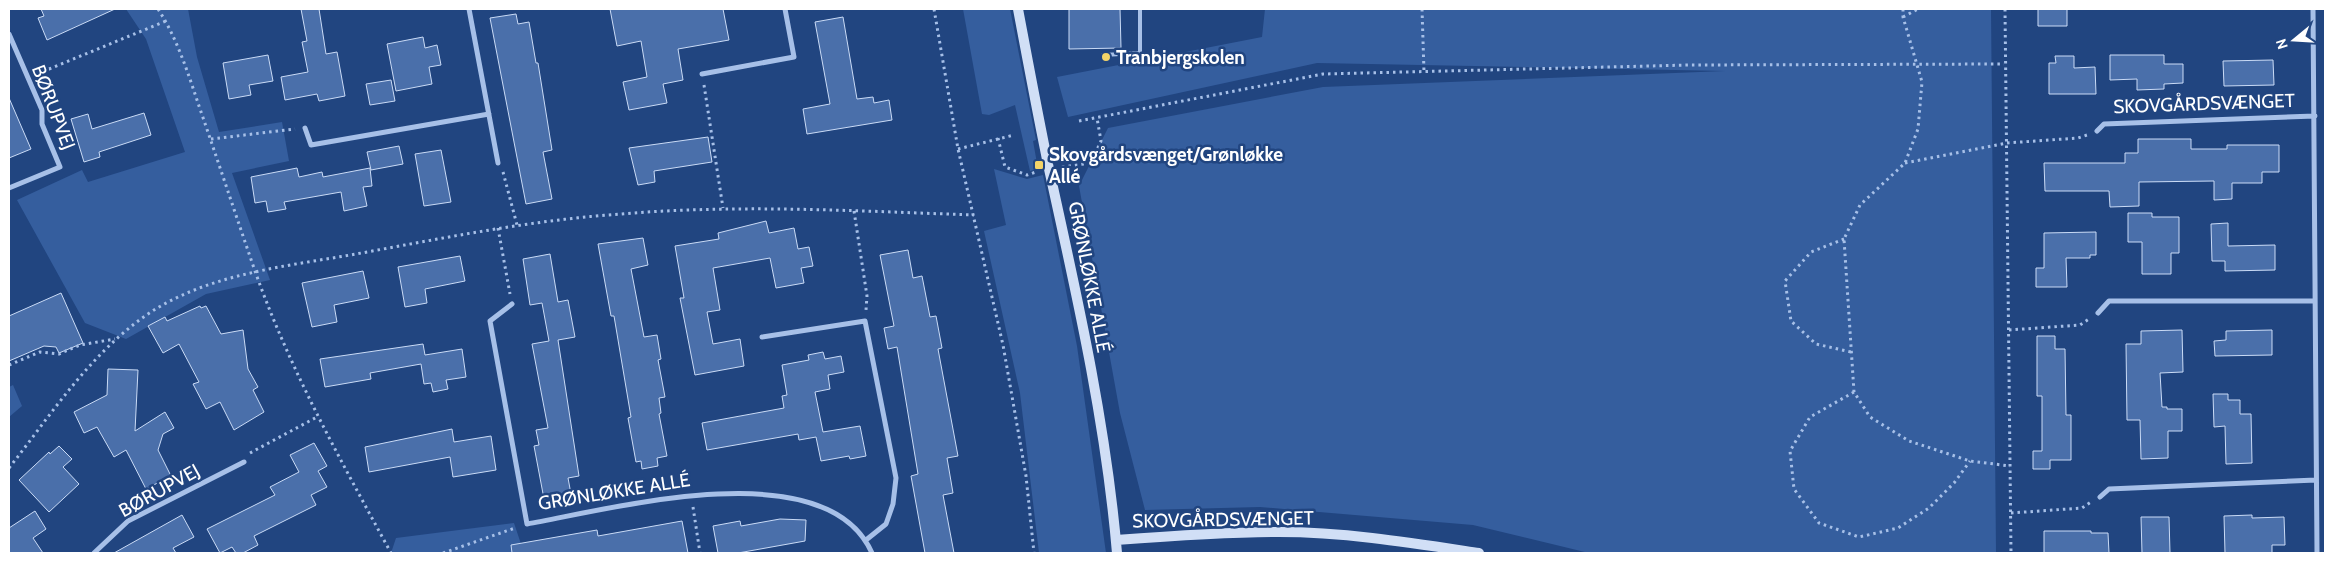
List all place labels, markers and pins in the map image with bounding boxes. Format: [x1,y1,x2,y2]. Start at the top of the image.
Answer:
place label: Tranbjergskolen [1116,46,1245,69]
marker: Tranbjergskolen [1100,51,1112,63]
place label: Skovgårdsvænget/Grønløkke Allé [1049,143,1283,188]
marker: Skovgårdsvænget/Grønløkke Allé [1033,159,1045,171]

